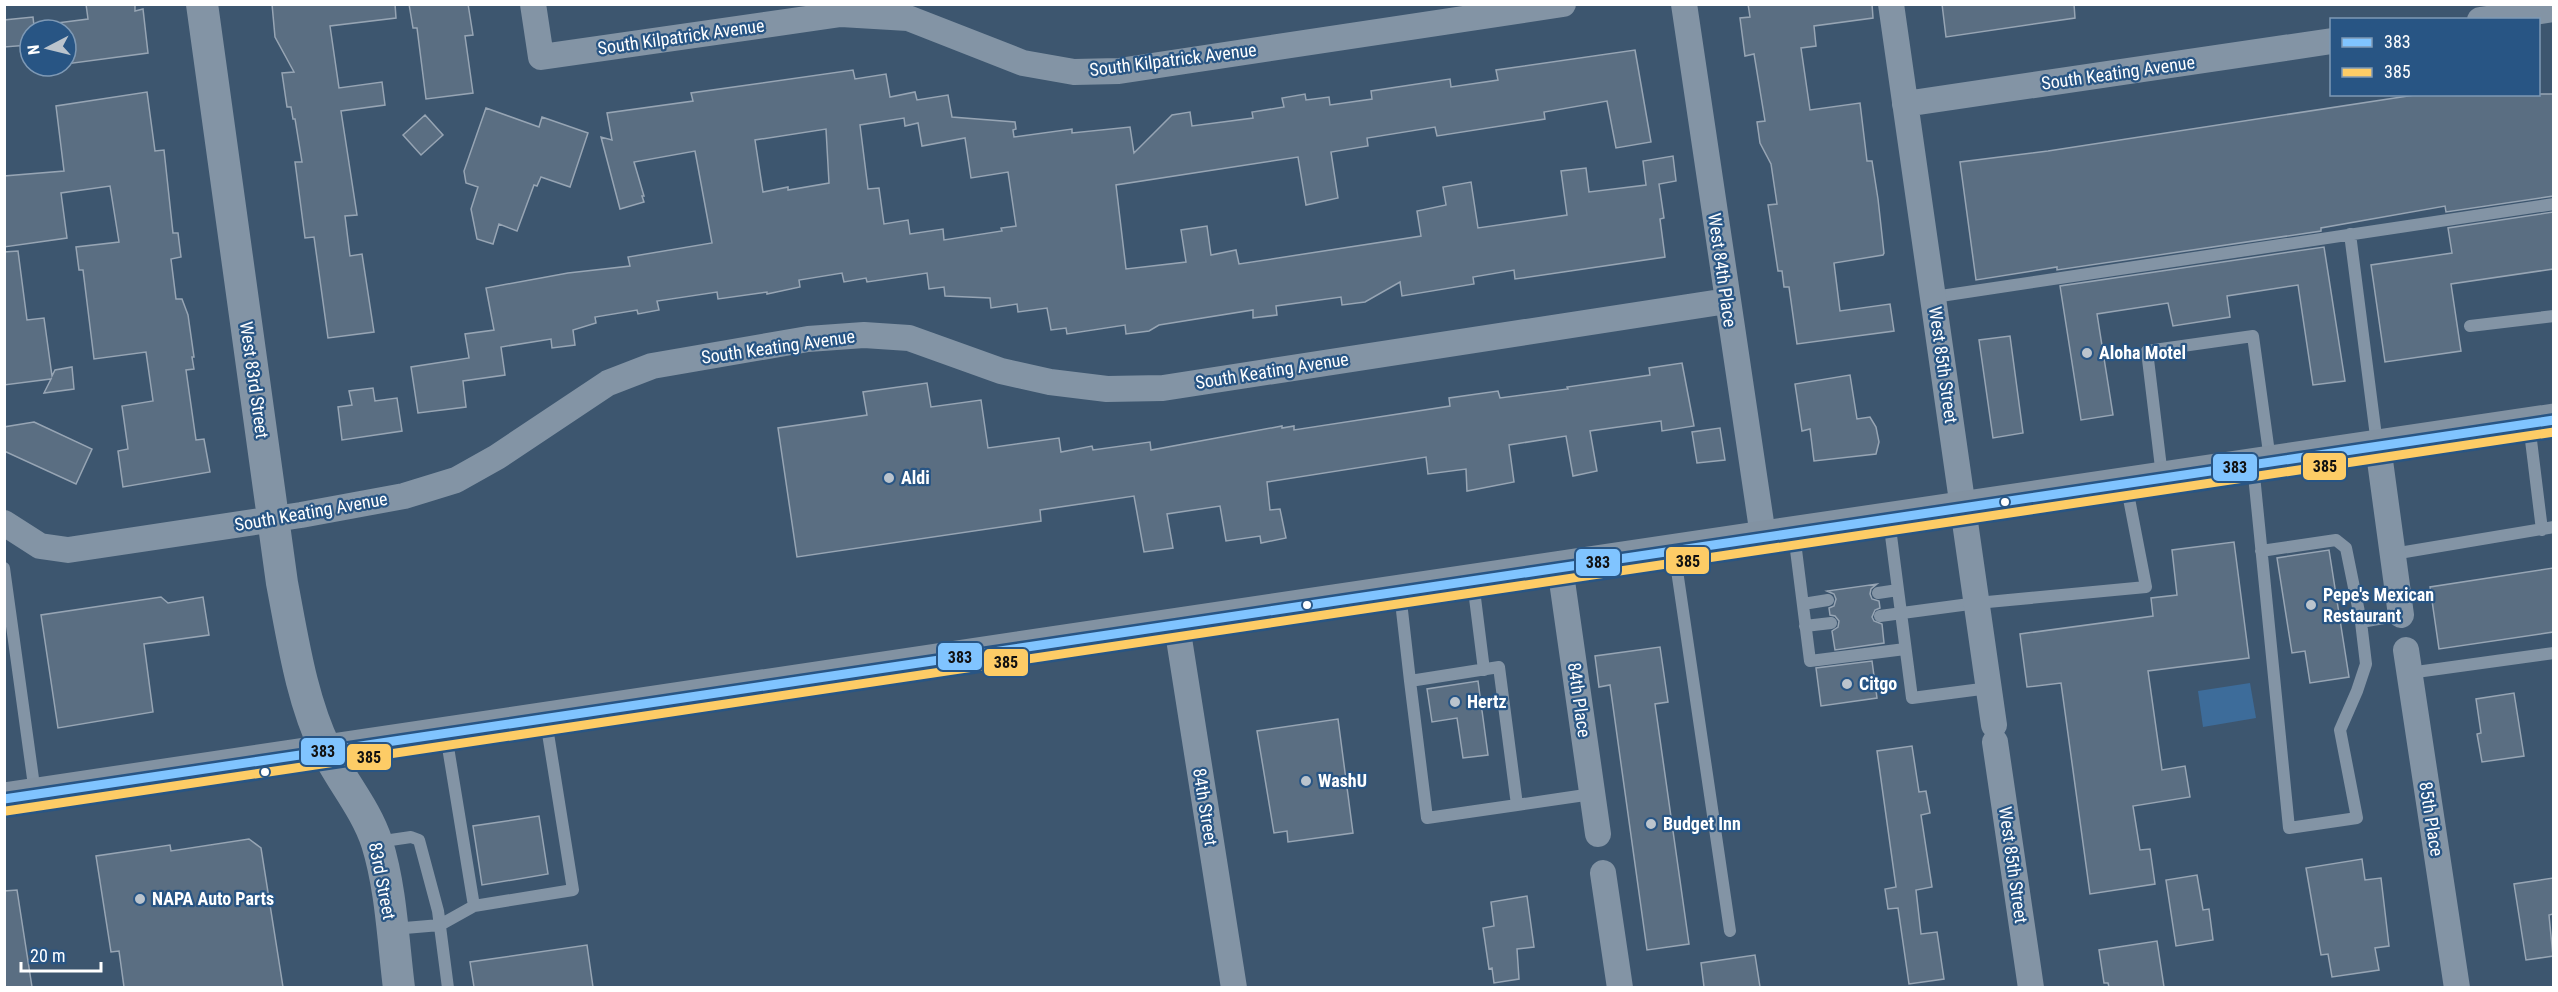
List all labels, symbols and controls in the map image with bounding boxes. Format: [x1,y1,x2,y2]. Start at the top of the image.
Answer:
street label: South Kilpatrick Avenue [596,14,766,59]
north arrow [18,18,78,78]
legend [2330,18,2540,96]
text: 383 [2384,31,2411,52]
street label: South Kilpatrick Avenue [1088,39,1258,80]
text: N [24,44,44,56]
street label: South Keating Avenue [2040,51,2196,94]
text: 385 [2384,61,2411,82]
street label: West 84th Place [1704,212,1741,328]
street label: West 85th Street [1925,305,1962,425]
street label: West 83rd Street [236,320,273,440]
street label: South Keating Avenue [700,325,856,368]
place label: Aloha Motel [2099,342,2186,363]
marker: Aloha Motel [2080,346,2094,360]
street label: South Keating Avenue [1194,348,1350,393]
line badge: 385 [2302,452,2347,481]
line badge: 383 [2212,453,2258,482]
text: 385 [2313,457,2337,476]
text: 383 [2223,458,2247,477]
place label: Aldi [901,467,930,488]
marker: Aldi [882,471,896,485]
street label: South Keating Avenue [233,488,389,535]
unlabelled marker [1999,496,2011,508]
line badge: 385 [1665,546,1710,575]
line badge: 383 [1575,548,1621,577]
text: 385 [1676,552,1700,571]
text: 383 [1586,553,1610,572]
place label: Pepe's Mexican Restaurant [2323,584,2434,626]
marker: Pepe's Mexican Restaurant [2304,598,2318,612]
unlabelled marker [1301,599,1313,611]
line badge: 383 [937,642,983,671]
text: 383 [948,648,972,667]
line badge: 385 [983,648,1029,677]
text: 385 [994,653,1018,672]
street label: 84th Place [1564,661,1595,739]
place label: Citgo [1859,673,1897,694]
marker: Citgo [1840,677,1854,691]
place label: Hertz [1467,691,1507,712]
marker: Hertz [1448,695,1462,709]
line badge: 383 [300,737,346,766]
text: 383 [311,742,335,761]
line badge: 385 [346,743,392,771]
text: 385 [357,748,381,767]
unlabelled marker [259,766,271,778]
street label: 84th Street [1189,767,1222,847]
place label: WashU [1318,770,1367,791]
marker: WashU [1299,774,1313,788]
street label: 85th Place [2415,780,2448,858]
street label: West 85th Street [1995,805,2032,925]
place label: Budget Inn [1663,813,1741,834]
marker: Budget Inn [1644,817,1658,831]
street label: 83rd Street [365,840,400,921]
place label: NAPA Auto Parts [152,888,274,909]
marker: NAPA Auto Parts [133,892,147,906]
scale bar [21,935,100,973]
text: 20 m [30,945,65,966]

